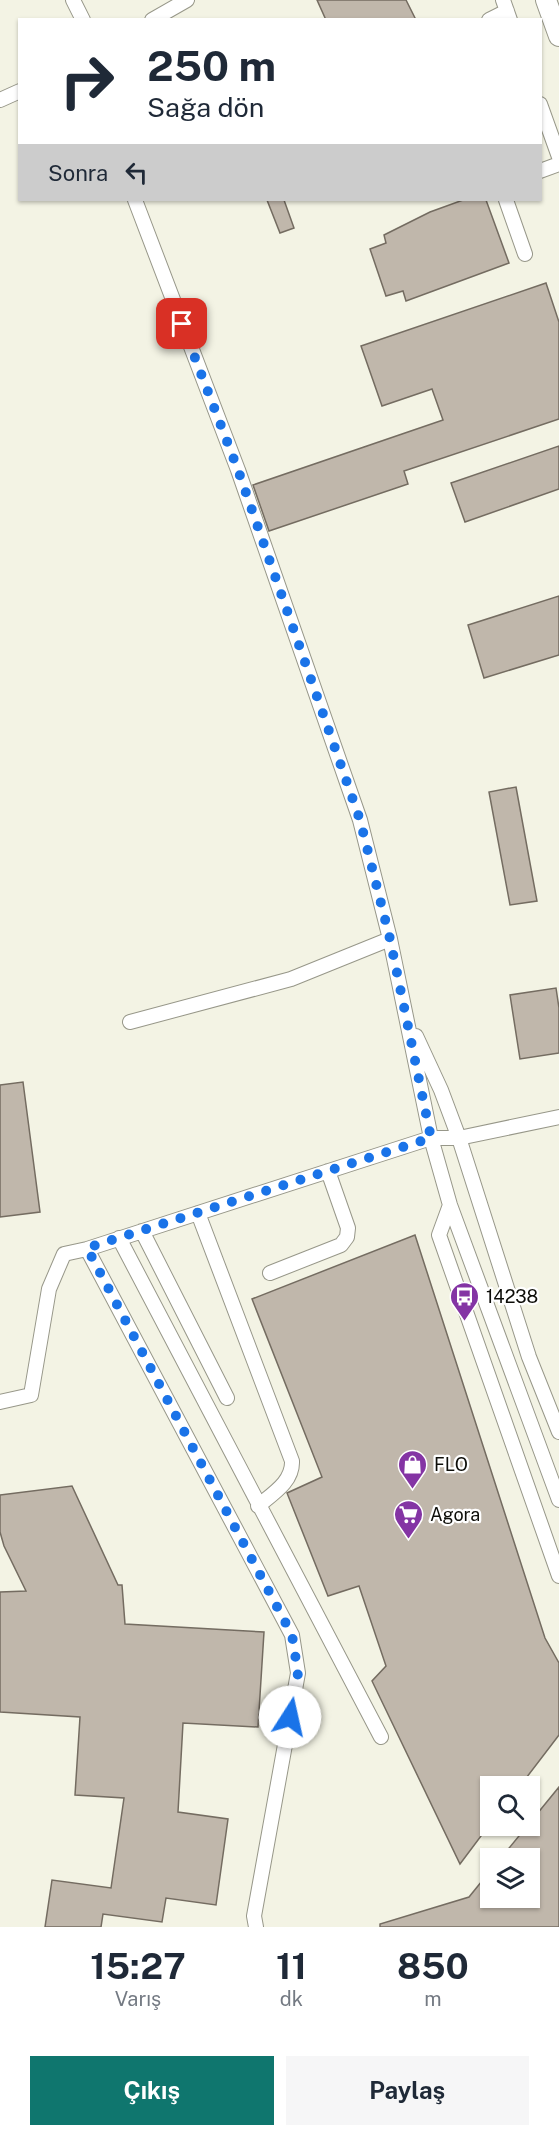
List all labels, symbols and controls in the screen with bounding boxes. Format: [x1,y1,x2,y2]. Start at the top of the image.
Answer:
text: 250 m [147,41,276,90]
icon: right [48,42,126,120]
text: Sağa dön [147,91,264,123]
icon: left [120,156,153,189]
text: Sonra [48,160,108,186]
pin [156,298,207,349]
icon: arrive [165,307,198,340]
bus stop icon: 14238 [449,1280,481,1322]
place label: 14238 [486,1286,538,1307]
shop icon: FLO [397,1448,429,1490]
place label: FLO [434,1454,468,1475]
supermarket icon: Agora [393,1498,425,1540]
place label: Agora [430,1504,480,1525]
position arrow [258,1685,322,1749]
map controls [480,1776,540,1908]
button: search [480,1776,540,1836]
button: layers [480,1848,540,1908]
text: 15:27 [90,1945,186,1987]
text: 11 [276,1945,307,1987]
text: 850 [397,1945,469,1987]
text: Varış [115,1987,161,2011]
text: dk [280,1987,303,2011]
text: m [424,1987,442,2011]
button: Çıkış [30,2056,274,2125]
button: Paylaş [286,2056,529,2125]

